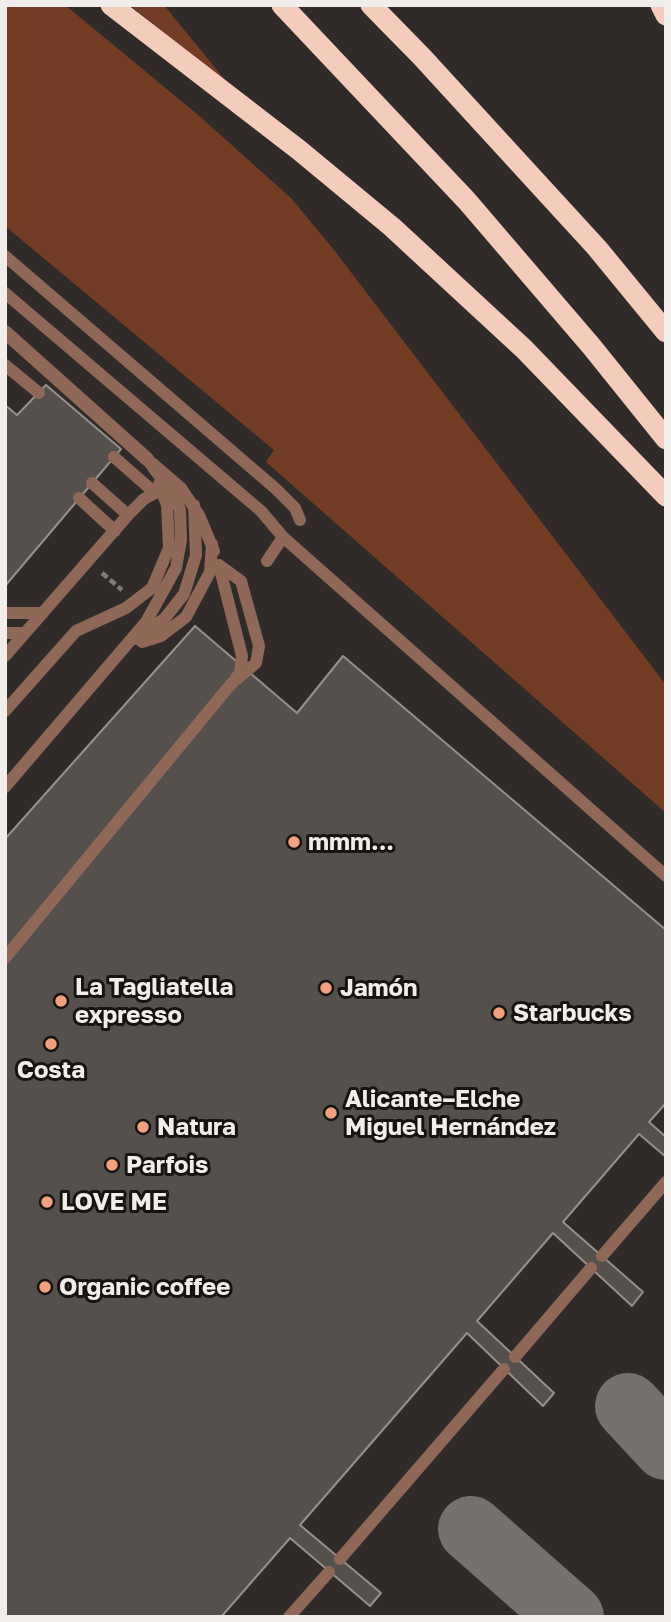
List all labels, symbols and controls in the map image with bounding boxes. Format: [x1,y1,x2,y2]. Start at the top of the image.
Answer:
place label: mmm... [308,828,394,856]
marker: mmm... [286,834,302,850]
place label: La Tagliatella expresso [75,973,233,1029]
place label: Jamón [340,974,418,1002]
marker: Jamón [318,980,334,996]
marker: La Tagliatella expresso [53,993,69,1009]
place label: Starbucks [513,999,632,1027]
marker: Starbucks [491,1005,507,1021]
marker: Costa [43,1036,59,1052]
place label: Costa [17,1056,85,1084]
place label: Alicante–Elche Miguel Hernández [345,1085,556,1141]
marker: Alicante–Elche Miguel Hernández [323,1105,339,1121]
place label: Natura [157,1113,236,1141]
marker: Natura [135,1119,151,1135]
place label: Parfois [126,1151,209,1179]
marker: Parfois [104,1157,120,1173]
place label: LOVE ME [61,1188,167,1216]
marker: LOVE ME [39,1194,55,1210]
place label: Organic coffee [59,1273,230,1301]
marker: Organic coffee [37,1279,53,1295]

